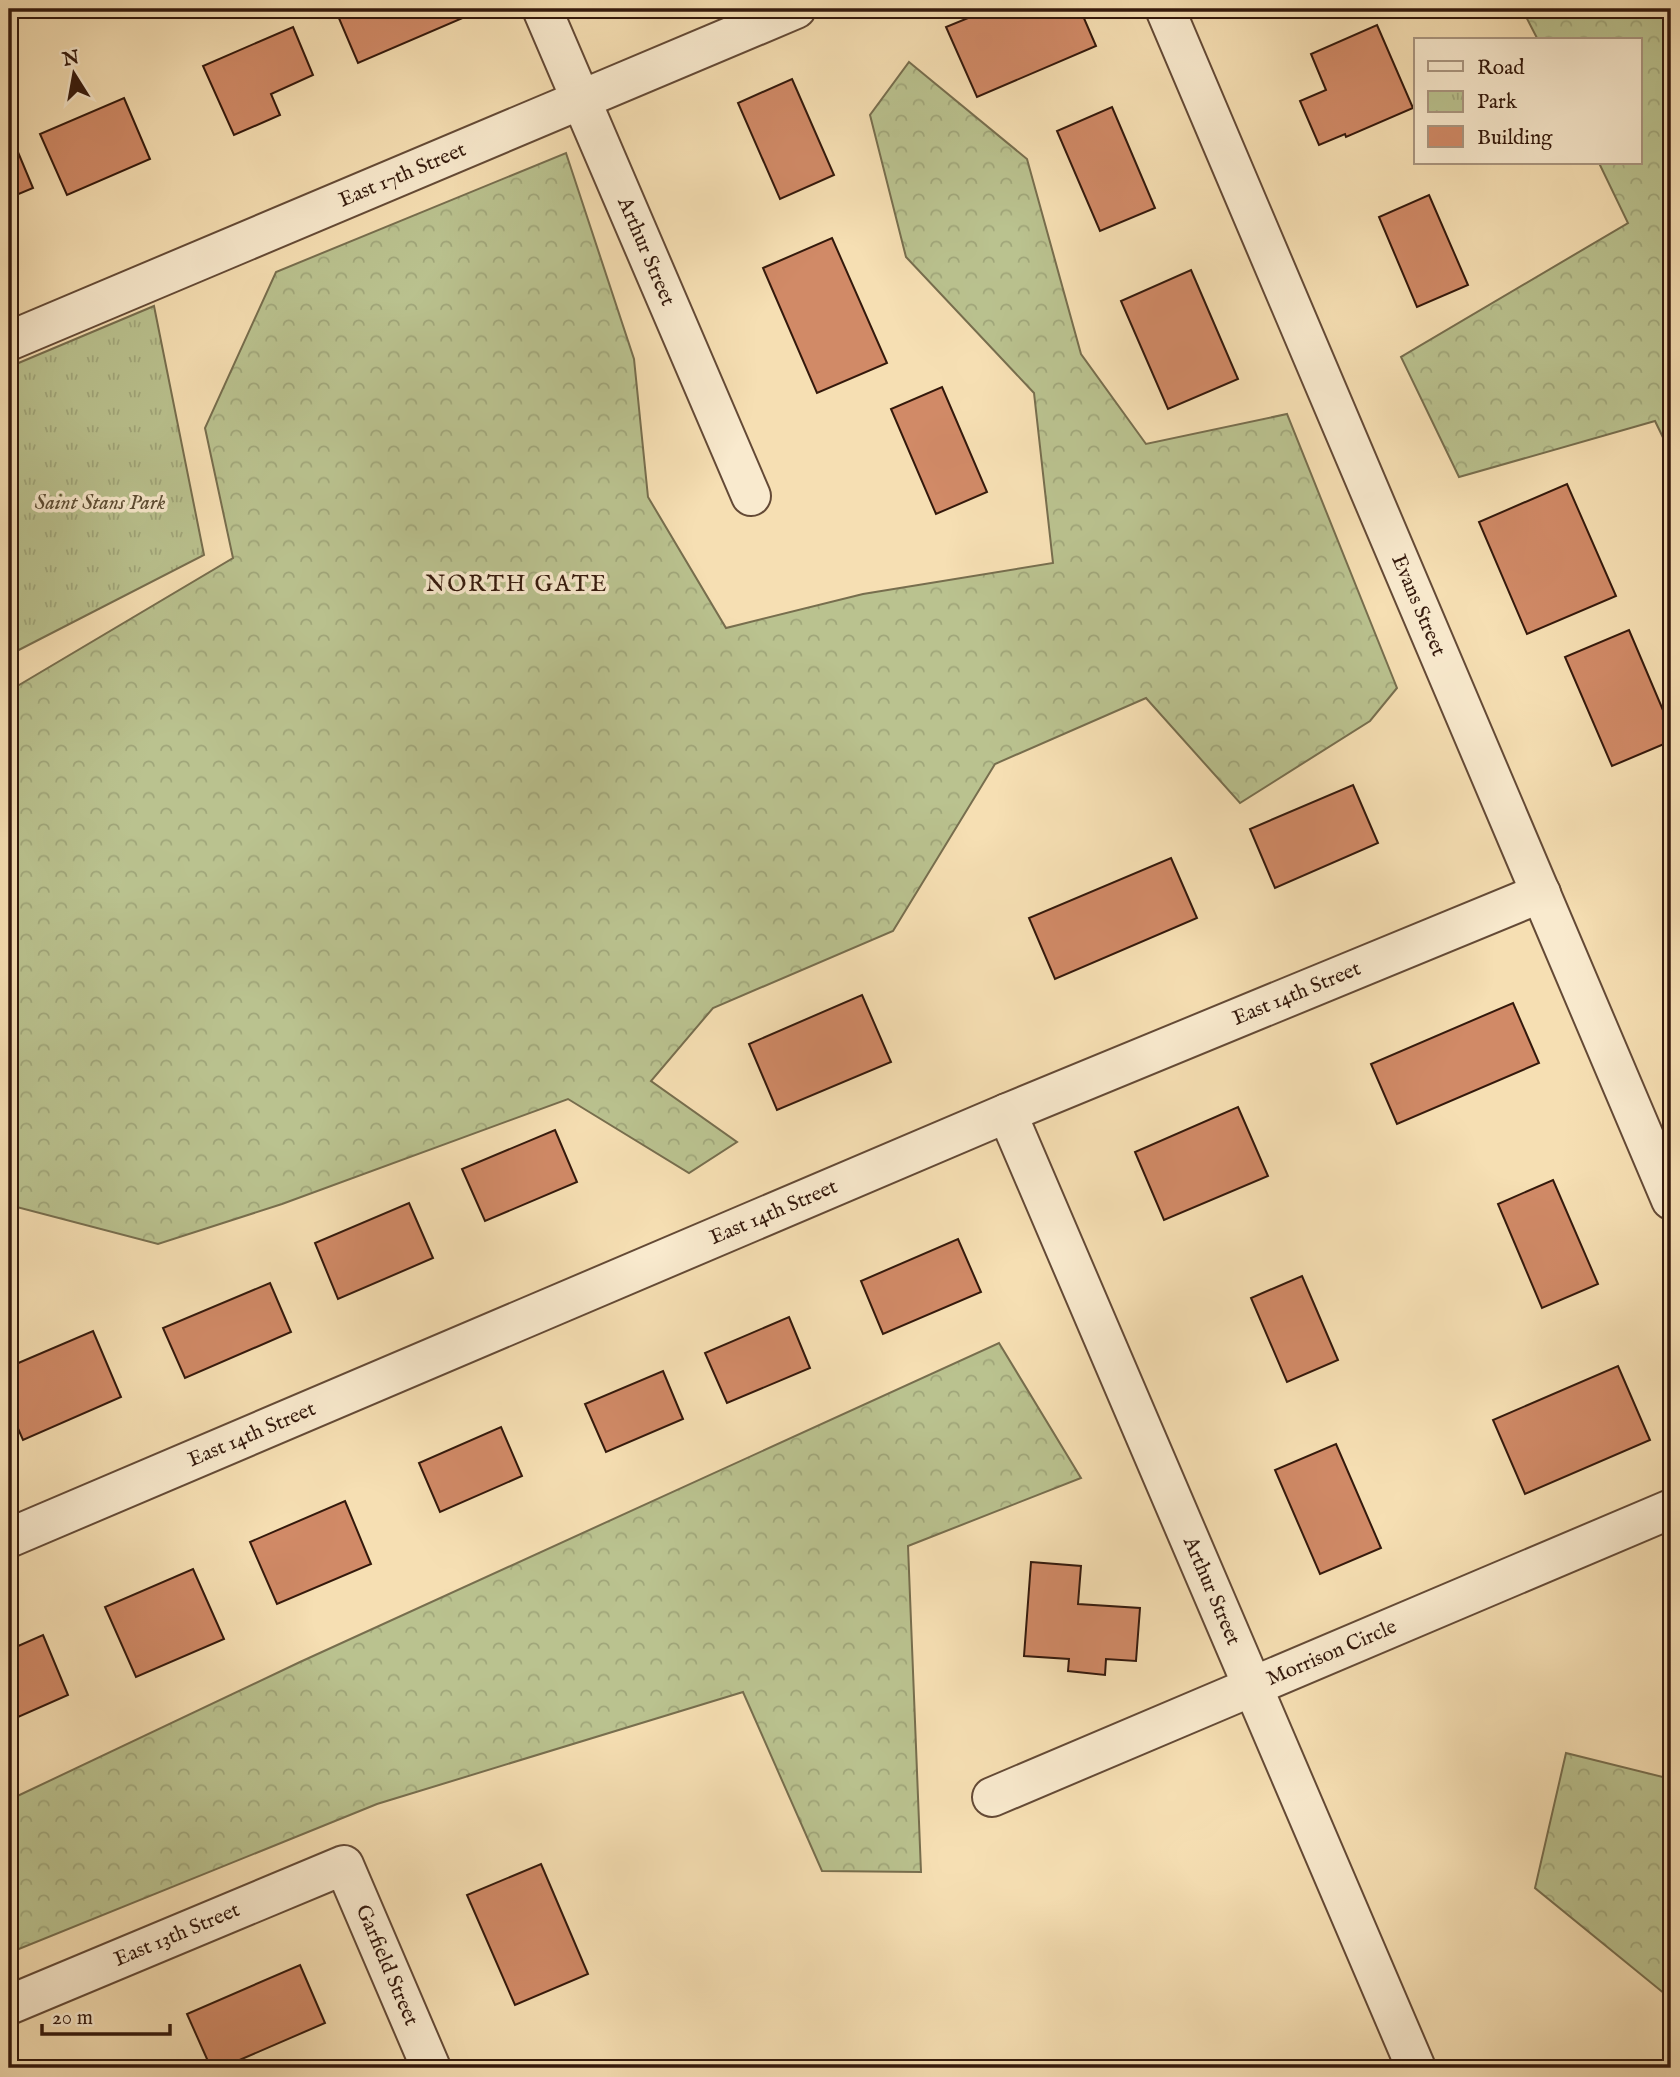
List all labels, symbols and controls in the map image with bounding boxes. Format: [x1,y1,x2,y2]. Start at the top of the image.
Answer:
north arrow [38,38,108,108]
legend [1414,38,1642,164]
text: N [60,46,82,73]
text: Road [1477,55,1525,82]
text: Park [1477,89,1518,116]
text: Building [1477,125,1553,152]
street label: East 17th Street [335,136,470,214]
street label: Arthur Street [611,192,681,310]
park label: Saint Stans Park [35,490,166,517]
street label: Evans Street [1385,550,1452,660]
district label: NORTH GATE [426,570,608,599]
street label: East 14th Street [1229,955,1365,1032]
street label: East 14th Street [706,1173,841,1252]
street label: East 14th Street [184,1395,320,1474]
street label: Arthur Street [1176,1532,1247,1649]
street label: Morrison Circle [1263,1613,1401,1692]
street label: East 13th Street [110,1897,244,1973]
street label: Garfield Street [349,1900,425,2030]
scale bar [42,1993,170,2037]
text: 20 m [52,2005,93,2032]

